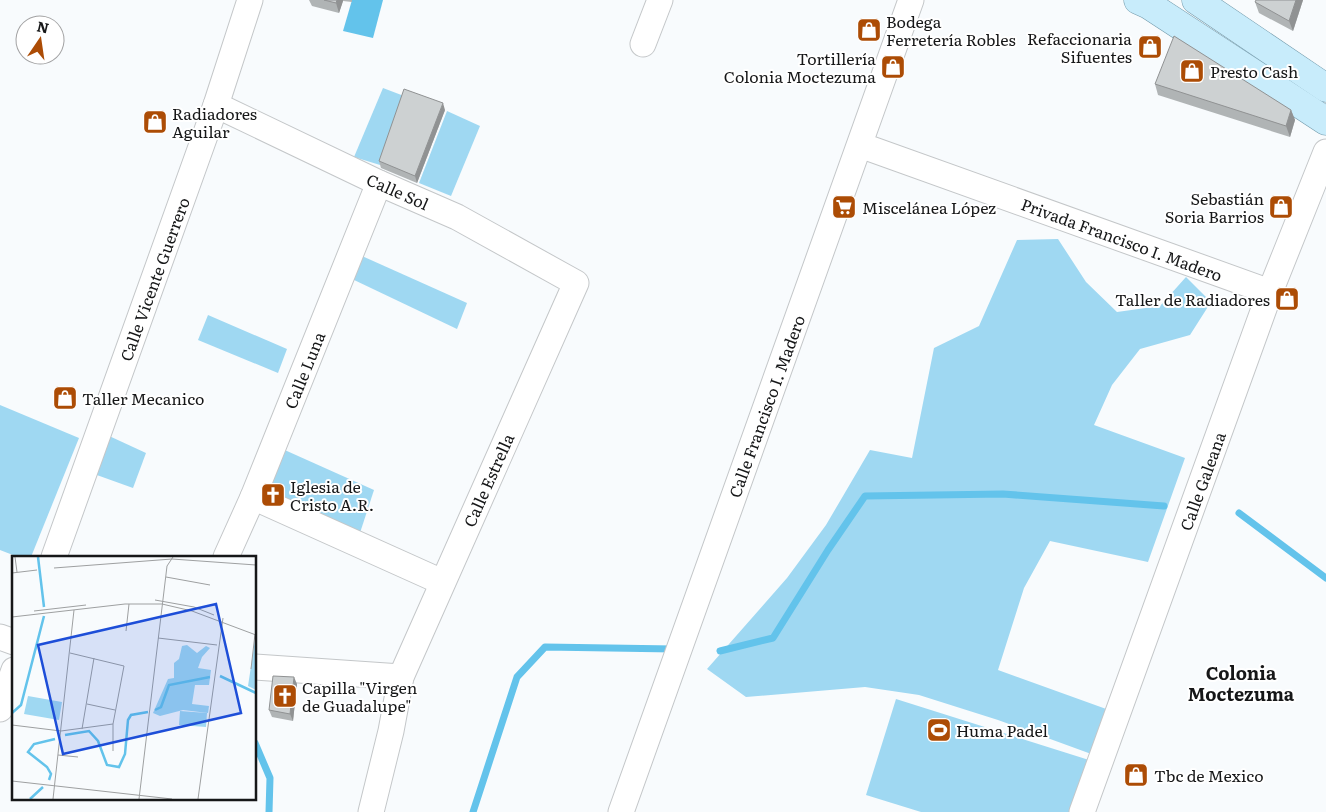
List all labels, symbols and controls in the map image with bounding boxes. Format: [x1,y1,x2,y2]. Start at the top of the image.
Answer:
place label: Bodega Ferretería Robles [886,9,1016,51]
north arrow [15,15,65,65]
text: N [35,15,51,37]
shop icon: Bodega Ferretería Robles [856,17,882,43]
place label: Refaccionaria Sifuentes [1027,26,1132,68]
shop icon: Refaccionaria Sifuentes [1137,34,1163,60]
place label: Tortillería Colonia Moctezuma [724,46,876,88]
shop icon: Tortillería Colonia Moctezuma [880,54,906,80]
shop icon: Presto Cash [1179,58,1205,84]
place label: Presto Cash [1210,59,1299,83]
place label: Radiadores Aguilar [172,101,257,143]
shop icon: Radiadores Aguilar [142,109,168,135]
street label: Calle Sol [363,167,433,215]
place label: Sebastián Soria Barrios [1165,186,1264,228]
street label: Privada Francisco I. Madero [1018,191,1226,287]
street label: Calle Vicente Guerrero [113,194,195,364]
supermarket icon: Miscelánea López [831,194,857,220]
shop icon: Sebastián Soria Barrios [1268,194,1294,220]
place label: Miscelánea López [862,195,996,219]
shop icon: Taller de Radiadores [1274,286,1300,312]
place label: Taller de Radiadores [1115,287,1270,311]
street label: Calle Francisco I. Madero [722,311,810,501]
street label: Calle Luna [278,328,330,412]
shop icon: Taller Mecanico [52,385,78,411]
place label: Taller Mecanico [82,386,204,410]
street label: Calle Galeana [1173,428,1231,534]
street label: Calle Estrella [457,429,519,531]
place label: Iglesia de Cristo A.R. [290,474,374,516]
church icon: Iglesia de Cristo A.R. [260,482,286,508]
inset map [12,556,256,800]
district label: Colonia Moctezuma [1188,659,1295,707]
place label: Capilla "Virgen de Guadalupe" [302,675,418,717]
church icon: Capilla "Virgen de Guadalupe" [272,683,298,709]
sports icon: Huma Padel [926,717,952,743]
place label: Huma Padel [956,718,1048,742]
shop icon: Tbc de Mexico [1123,762,1149,788]
place label: Tbc de Mexico [1154,763,1264,787]

